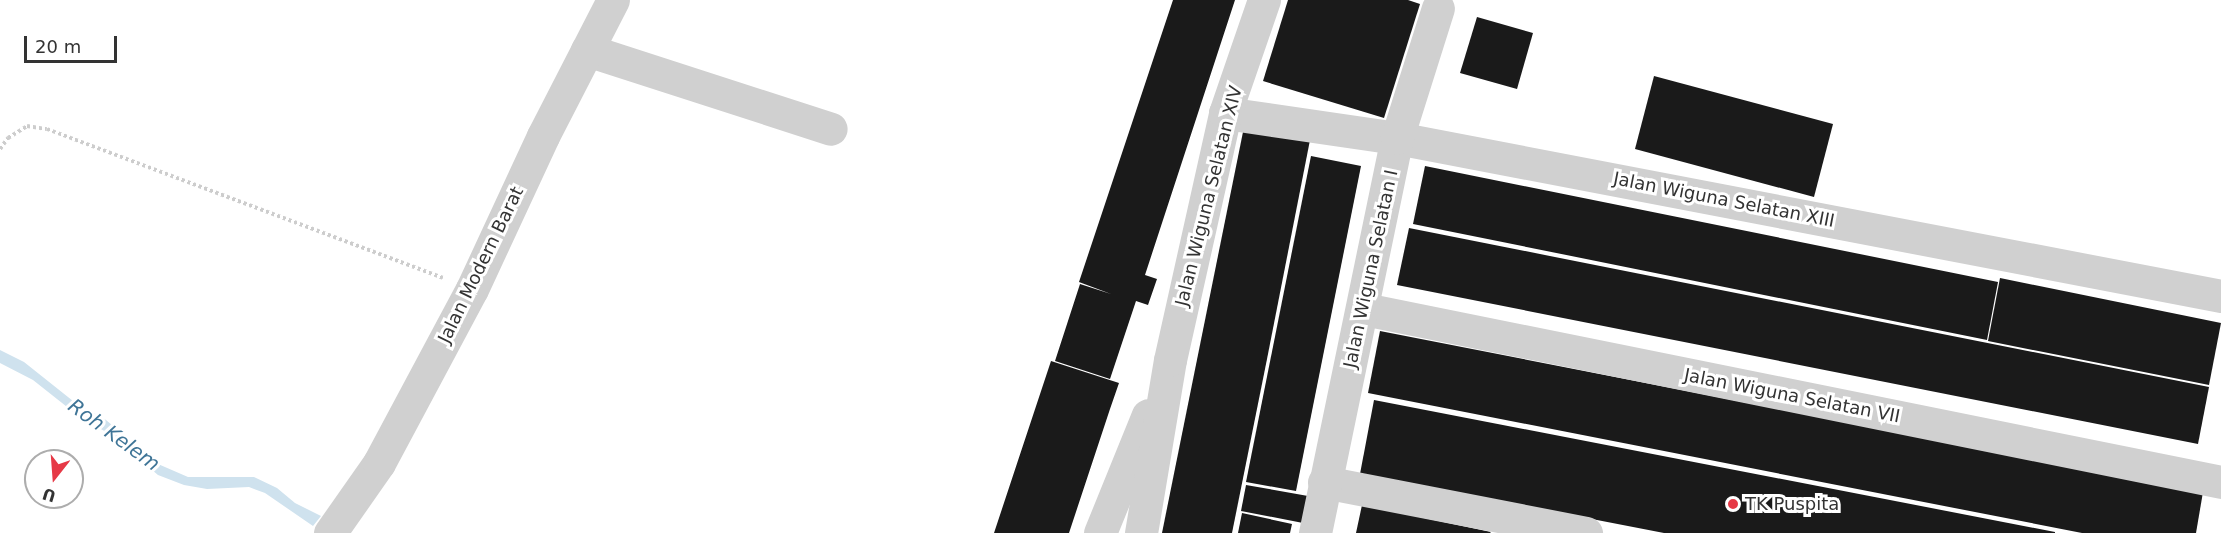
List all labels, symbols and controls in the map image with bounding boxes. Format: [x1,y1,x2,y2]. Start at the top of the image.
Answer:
scale bar [27,24,120,62]
text: 20 m [35,36,81,57]
street label: Jalan Wiguna Selatan XIV [1171,83,1247,309]
street label: Jalan Wiguna Selatan I [1339,168,1403,370]
street label: Jalan Wiguna Selatan XIII [1612,168,1836,232]
street label: Jalan Modern Barat [434,183,528,347]
street label: Jalan Wiguna Selatan VII [1682,364,1902,428]
water label: Roh Kelem [64,394,164,476]
north arrow [24,449,84,509]
text: U [40,484,58,506]
place label: TK Puspita [1745,493,1839,515]
marker: TK Puspita [1726,497,1740,511]

